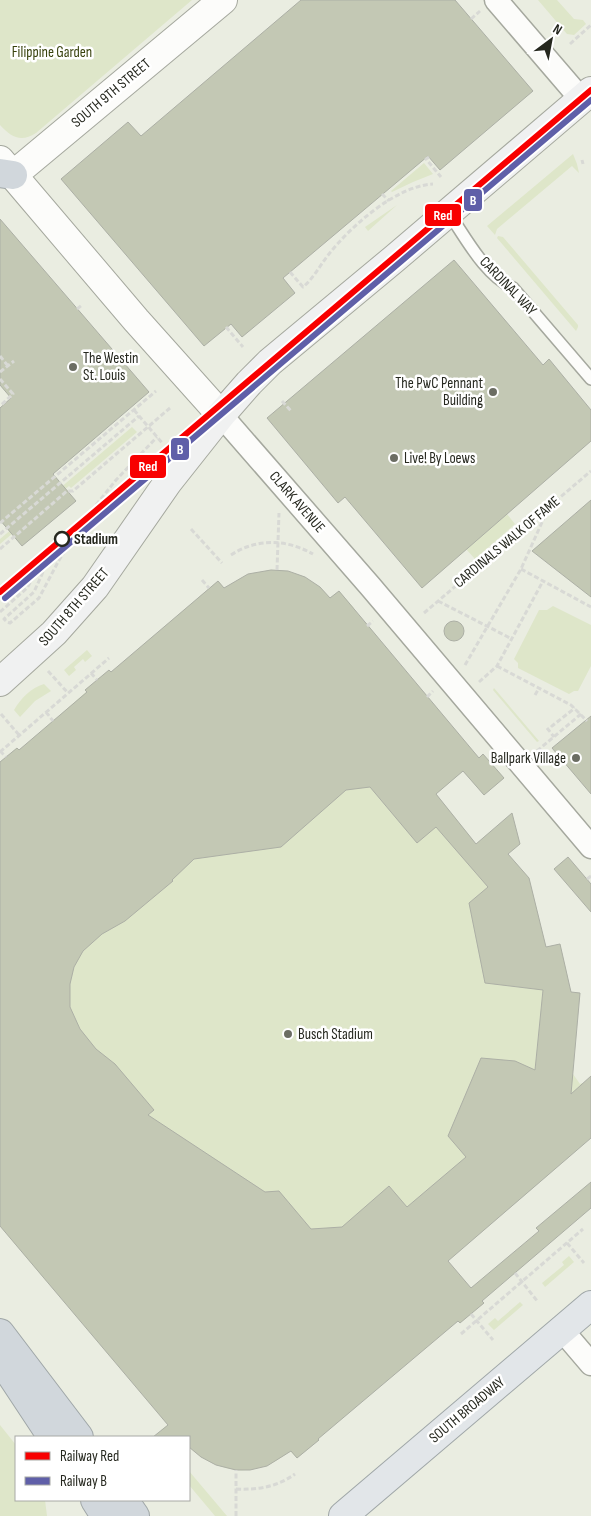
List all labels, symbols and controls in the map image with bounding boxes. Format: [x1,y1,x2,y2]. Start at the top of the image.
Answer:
north arrow [526,15,576,65]
text: N [550,20,565,39]
park label: Filippine Garden [12,43,92,62]
street label: SOUTH 9TH STREET [67,54,155,132]
line badge: B [463,188,483,212]
text: B [470,192,477,209]
line badge: Red [424,203,462,227]
text: Red [434,207,452,224]
street label: CARDINAL WAY [475,253,541,320]
place label: The Westin St. Louis [83,349,139,385]
marker: The Westin St. Louis [67,361,79,373]
place label: The PwC Pennant Building [395,374,483,410]
marker: The PwC Pennant Building [487,386,499,398]
line badge: B [170,437,190,461]
text: B [177,441,184,458]
place label: Live! By Loews [404,449,475,468]
marker: Live! By Loews [388,452,400,464]
line badge: Red [129,454,167,479]
text: Red [139,458,157,475]
street label: CLARK AVENUE [265,467,329,537]
street label: CARDINALS WALK OF FAME [450,492,564,592]
place label: Stadium [74,530,118,549]
marker: Stadium [54,531,70,547]
street label: SOUTH 8TH STREET [35,564,113,650]
place label: Ballpark Village [491,749,566,768]
marker: Ballpark Village [570,752,582,764]
place label: Busch Stadium [298,1025,373,1044]
marker: Busch Stadium [282,1028,294,1040]
street label: SOUTH BROADWAY [425,1372,509,1447]
legend [15,1436,190,1501]
text: Railway Red [60,1447,119,1466]
text: Railway B [60,1472,107,1491]

